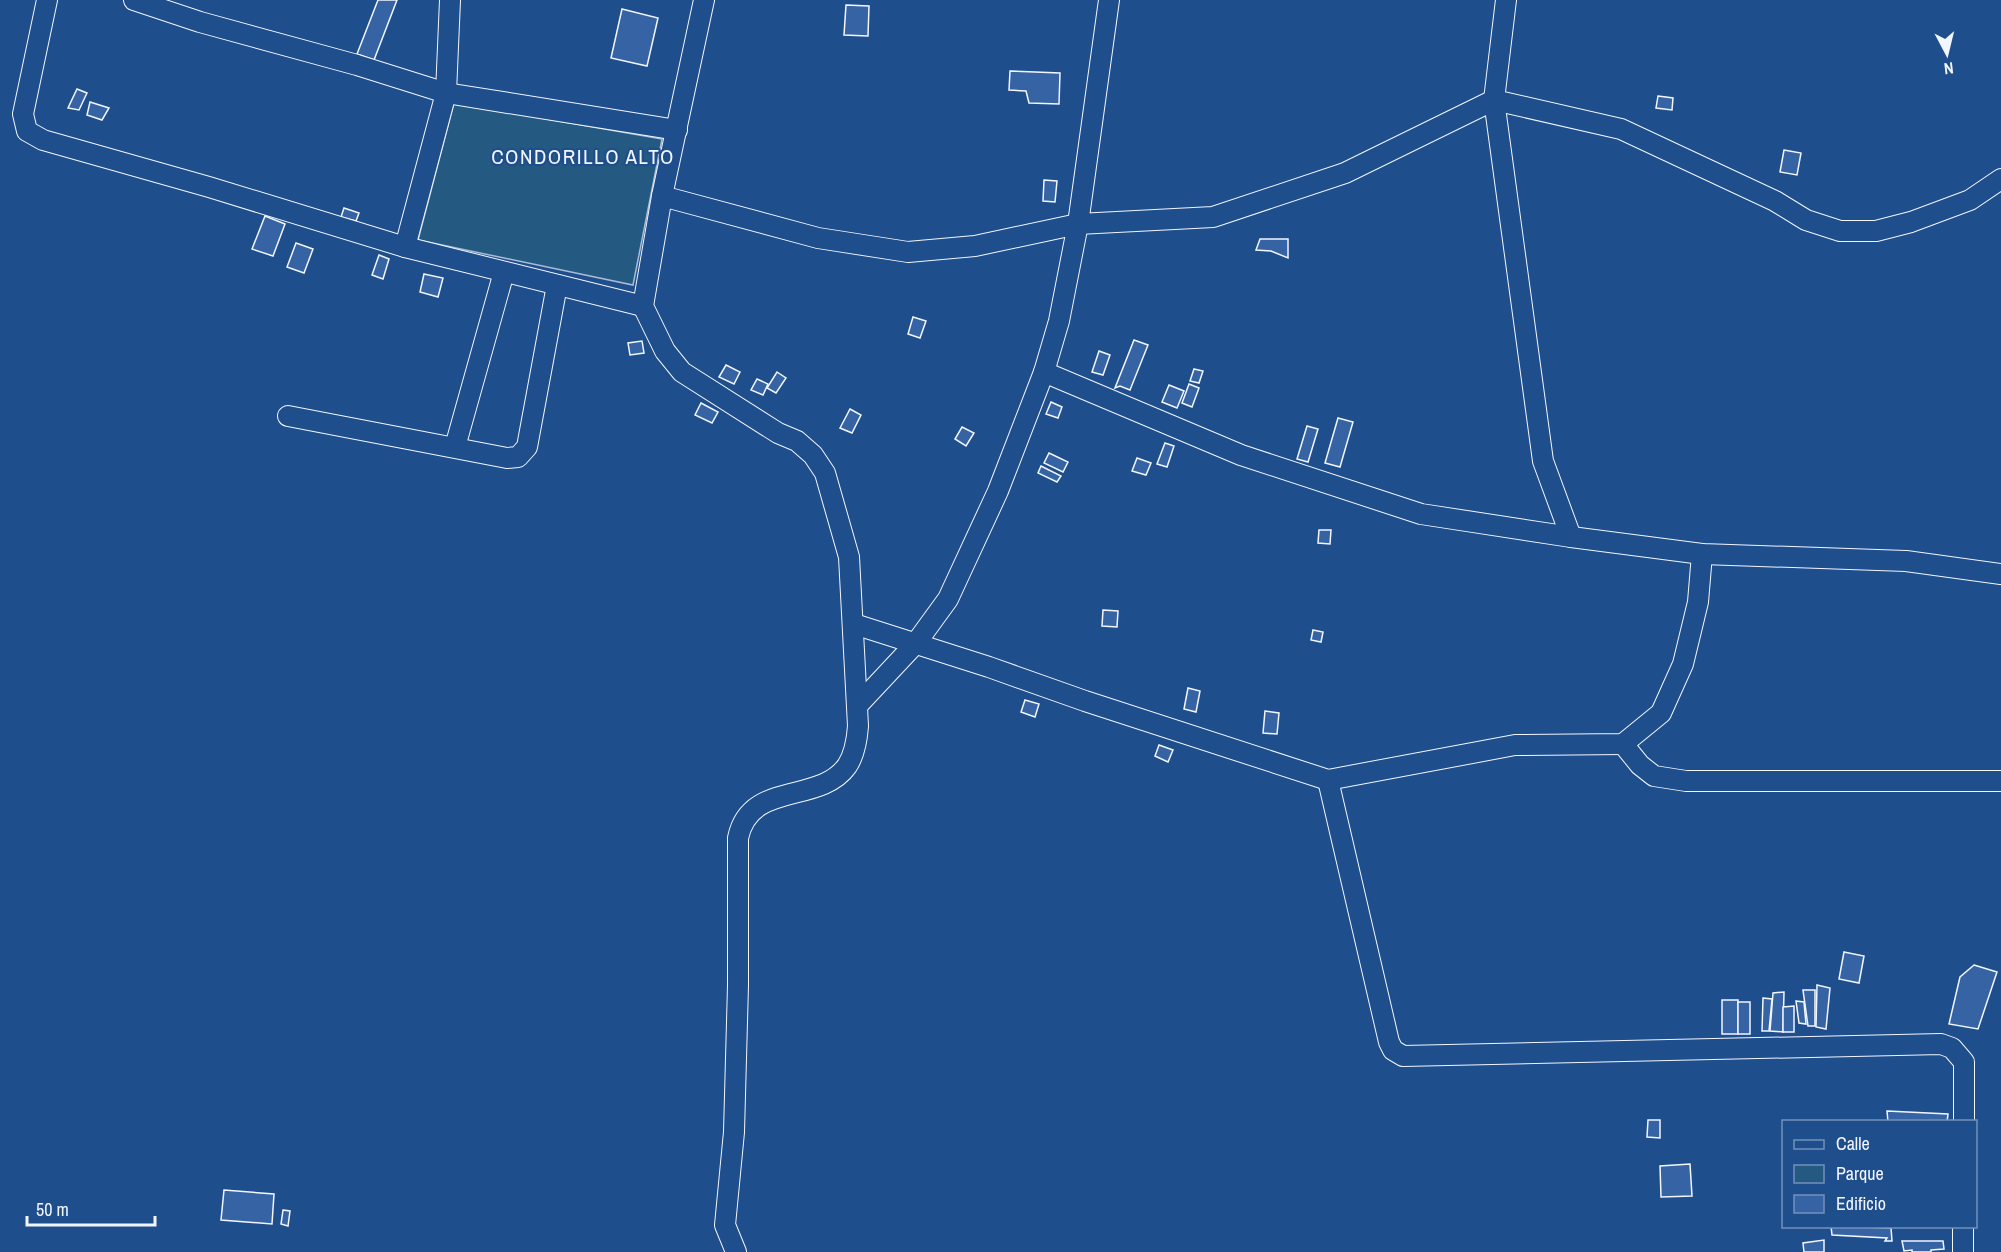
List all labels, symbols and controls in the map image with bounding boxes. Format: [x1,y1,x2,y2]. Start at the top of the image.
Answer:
north arrow [1917,24,1977,84]
text: N [1943,57,1955,80]
district label: CONDORILLO ALTO [491,142,675,171]
legend [1782,1120,1977,1228]
text: Calle [1836,1131,1870,1156]
text: Parque [1836,1161,1884,1186]
scale bar [27,1189,154,1227]
text: Edificio [1836,1191,1886,1216]
text: 50 m [36,1197,69,1222]

